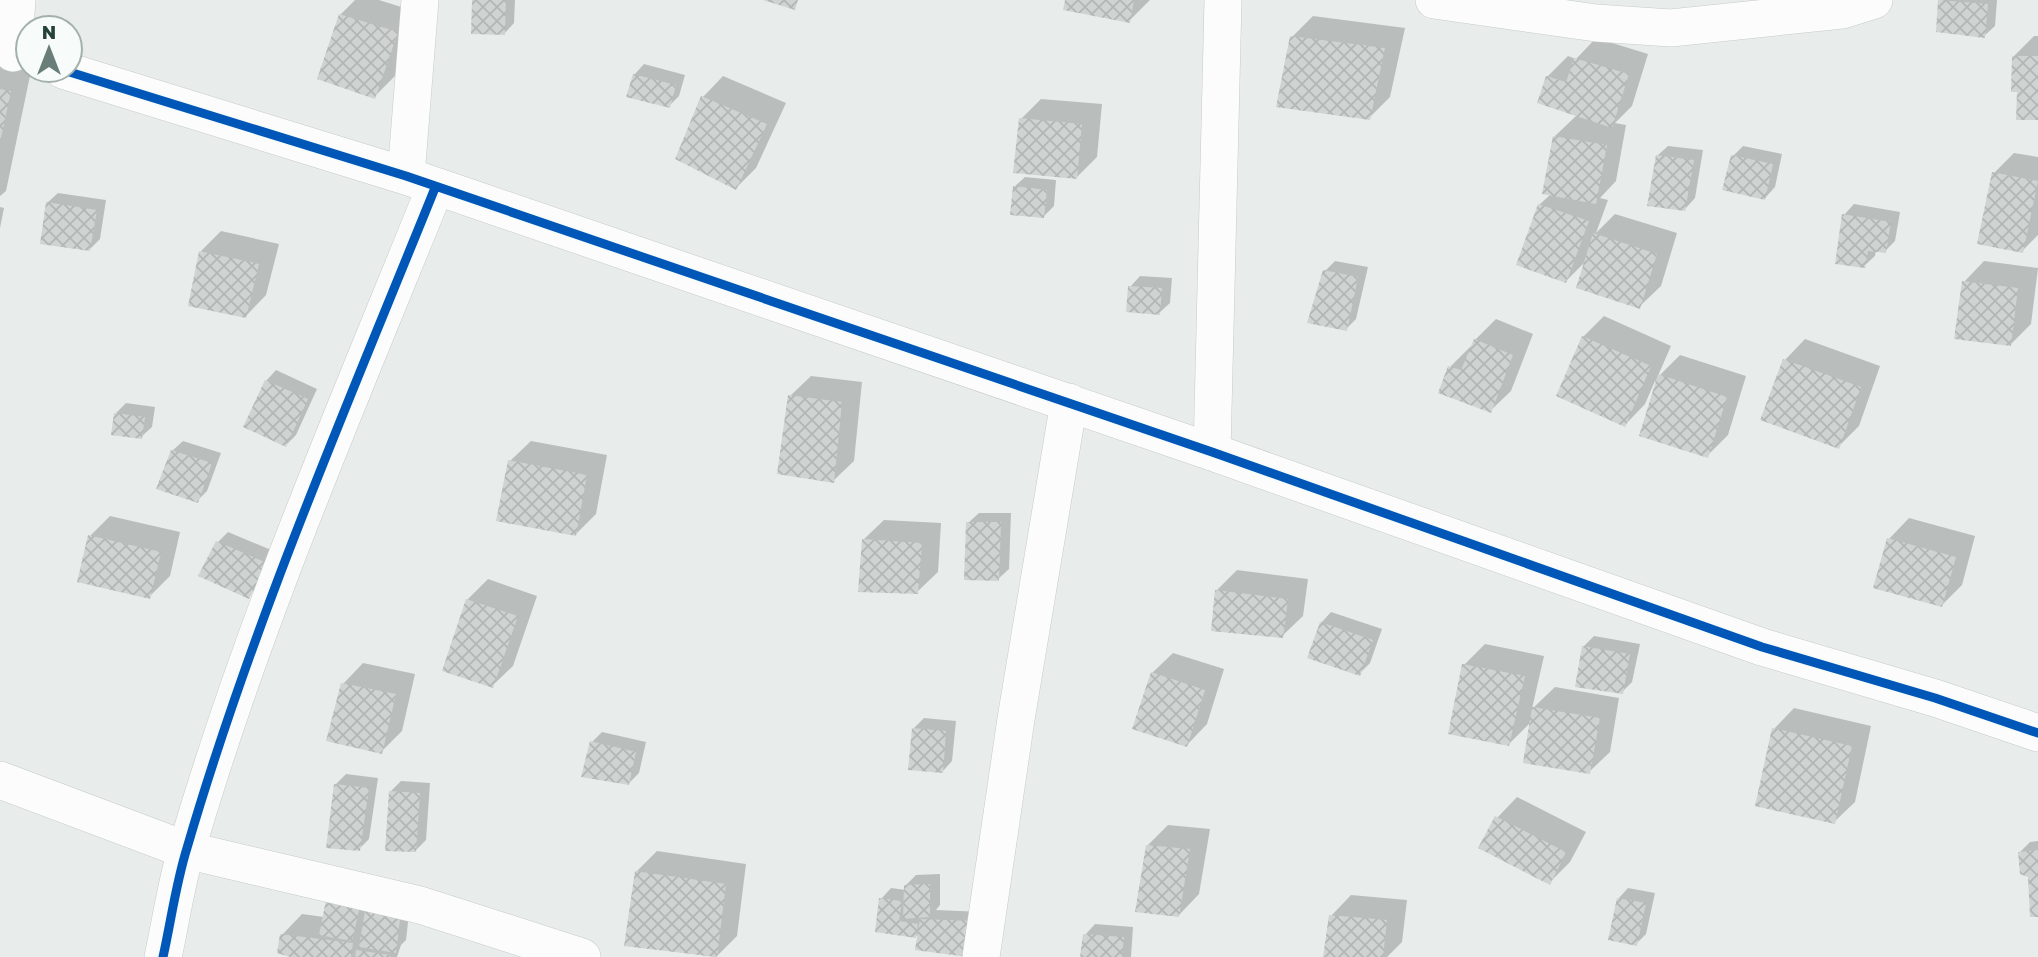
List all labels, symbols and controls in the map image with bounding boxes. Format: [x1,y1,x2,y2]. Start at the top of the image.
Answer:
north arrow [14,14,84,84]
text: N [42,20,56,43]

